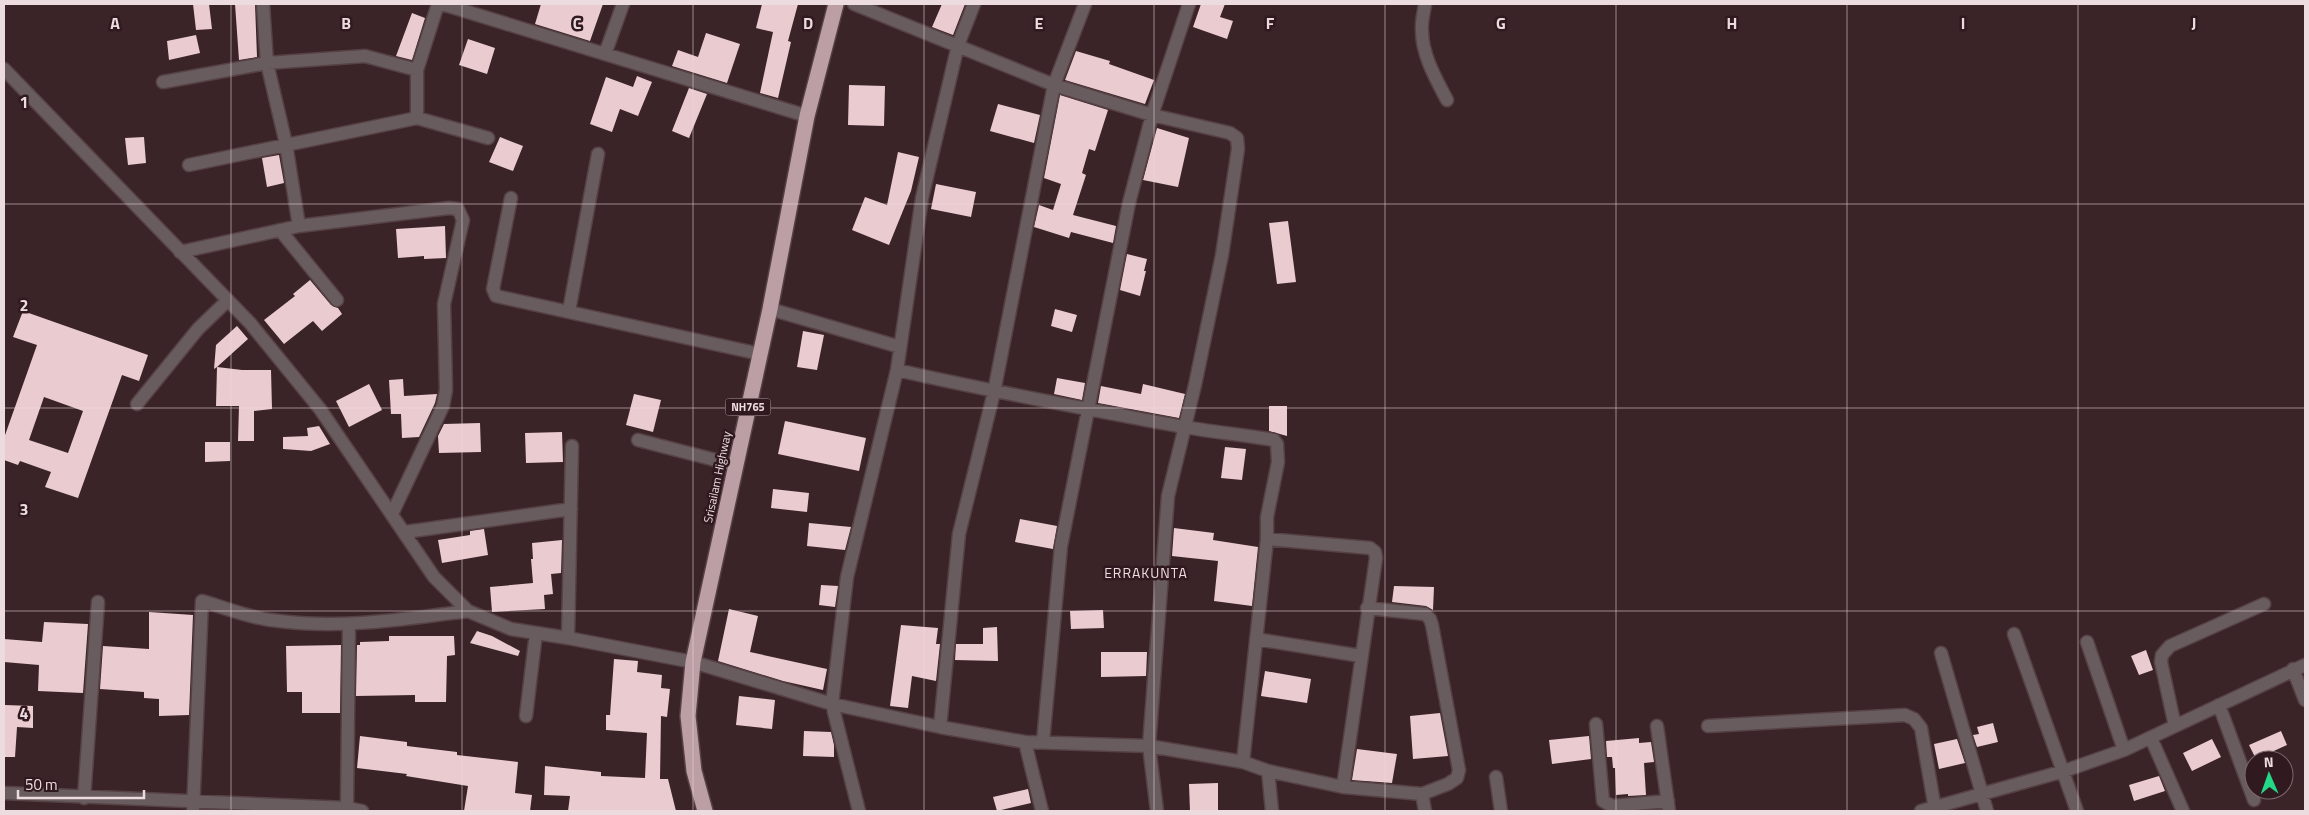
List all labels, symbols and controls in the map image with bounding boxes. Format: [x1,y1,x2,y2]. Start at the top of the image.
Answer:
text: A [110,11,120,35]
text: B [341,11,351,35]
text: C [573,11,582,35]
text: D [803,11,813,35]
text: E [1035,11,1044,35]
text: F [1266,11,1275,35]
text: G [1496,11,1506,35]
text: H [1727,11,1737,35]
text: I [1961,11,1965,35]
text: J [2192,11,2196,35]
text: 1 [20,90,28,114]
text: 2 [20,293,28,317]
road number: NH765 [726,398,770,416]
street label: Srisailam Highway [698,429,736,524]
text: 3 [20,497,28,521]
district label: ERRAKUNTA [1104,562,1188,583]
text: 4 [20,701,29,725]
north arrow [2244,750,2294,800]
text: N [2263,751,2274,772]
scale bar [18,768,144,800]
text: 50 m [25,773,58,796]

